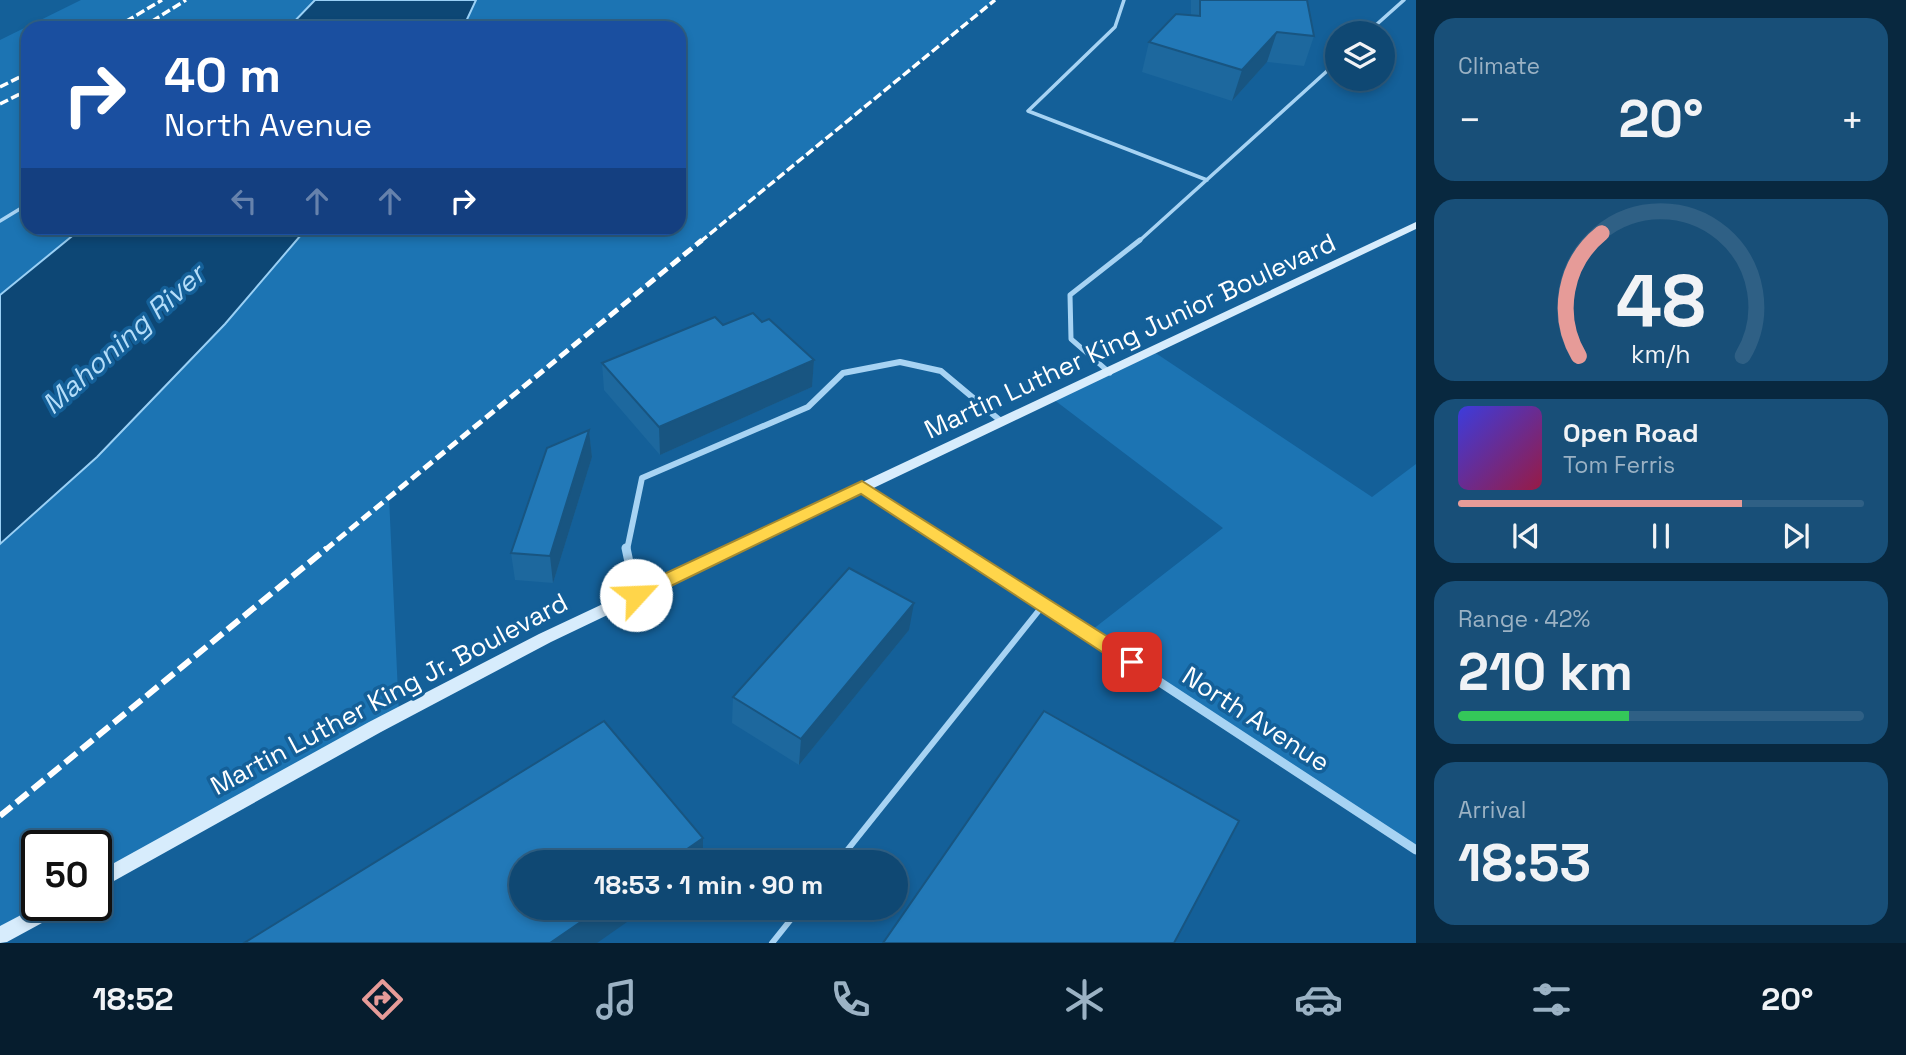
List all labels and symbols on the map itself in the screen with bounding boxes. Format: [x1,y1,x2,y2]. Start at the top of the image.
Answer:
street label: Martin Luther King Junior Boulevard [919,225,1341,447]
water label: Mahoning River [34,254,215,422]
position arrow [599,558,673,632]
street label: Martin Luther King Jr. Boulevard [204,585,574,803]
pin [1102,632,1162,692]
street label: North Avenue [1176,659,1336,779]
speed limit sign: 50 [21,830,112,921]

